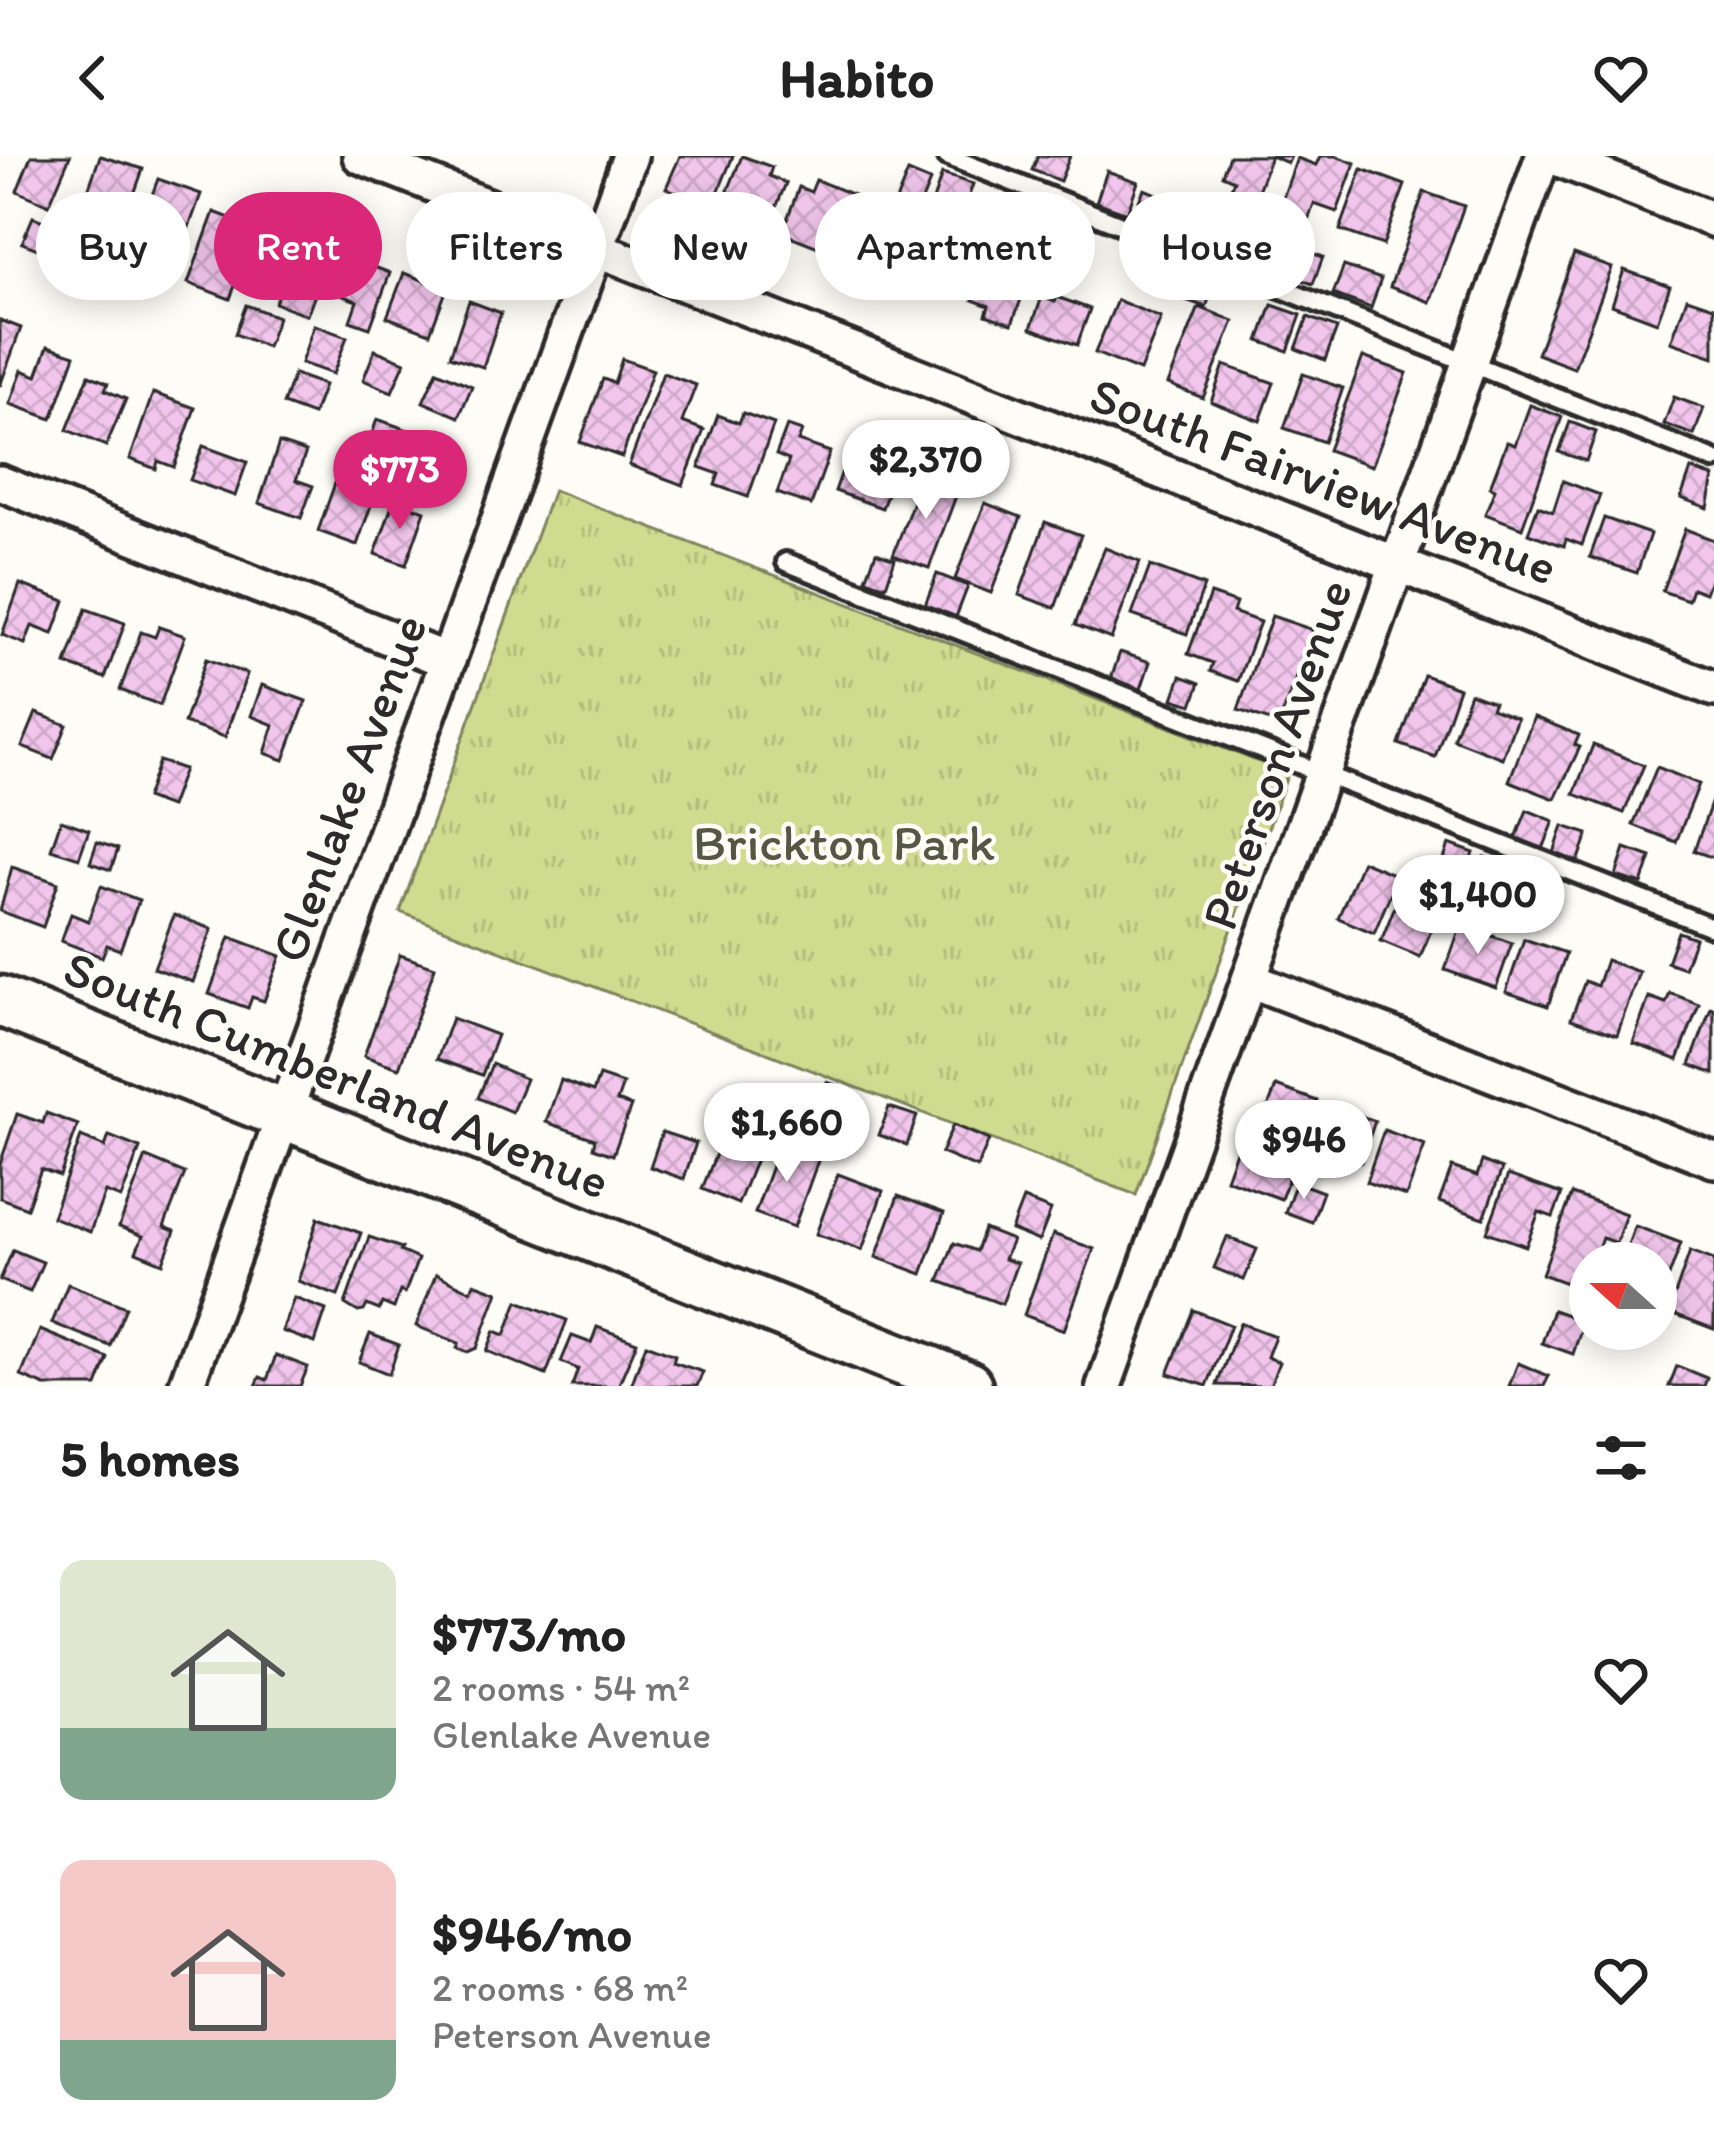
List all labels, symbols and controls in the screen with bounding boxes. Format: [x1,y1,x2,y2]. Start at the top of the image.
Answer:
icon: back [60,45,126,111]
icon: heart [1588,45,1654,111]
text: Habito [779,46,935,111]
chip: Buy [36,192,190,300]
chip: Rent [214,192,382,300]
chip: Filters [406,192,606,300]
chip: New [630,192,791,300]
chip: Apartment [815,192,1095,300]
chip: House [1119,192,1315,300]
street label: South Fairview Avenue [1082,363,1566,598]
pin: $2,370 [828,420,1024,522]
pin: $773 [329,430,471,532]
text: $2,370 [869,435,983,482]
text: $773 [360,445,440,492]
street label: Peterson Avenue [1188,571,1365,937]
street label: Glenlake Avenue [257,606,440,970]
park label: Brickton Park [693,812,995,873]
pin: $1,400 [1380,855,1576,957]
text: $1,400 [1419,870,1537,917]
street label: South Cumberland Avenue [55,937,618,1212]
pin: $1,660 [689,1083,885,1185]
text: $1,660 [731,1098,843,1145]
pin: $946 [1233,1100,1375,1202]
text: $946 [1262,1115,1346,1162]
north arrow [1569,1242,1677,1350]
map controls [1569,1242,1677,1350]
icon: filters [1588,1425,1654,1491]
text: 5 homes [60,1428,240,1489]
text: $773/mo [432,1603,626,1664]
icon: home [156,1608,300,1752]
icon: heart [1588,1647,1654,1713]
text: 2 rooms · 54 m² [432,1664,690,1711]
text: Glenlake Avenue [432,1711,711,1758]
text: $946/mo [432,1903,632,1964]
icon: home [156,1908,300,2052]
icon: heart [1588,1947,1654,2013]
text: 2 rooms · 68 m² [432,1964,688,2011]
text: Peterson Avenue [432,2011,712,2058]

